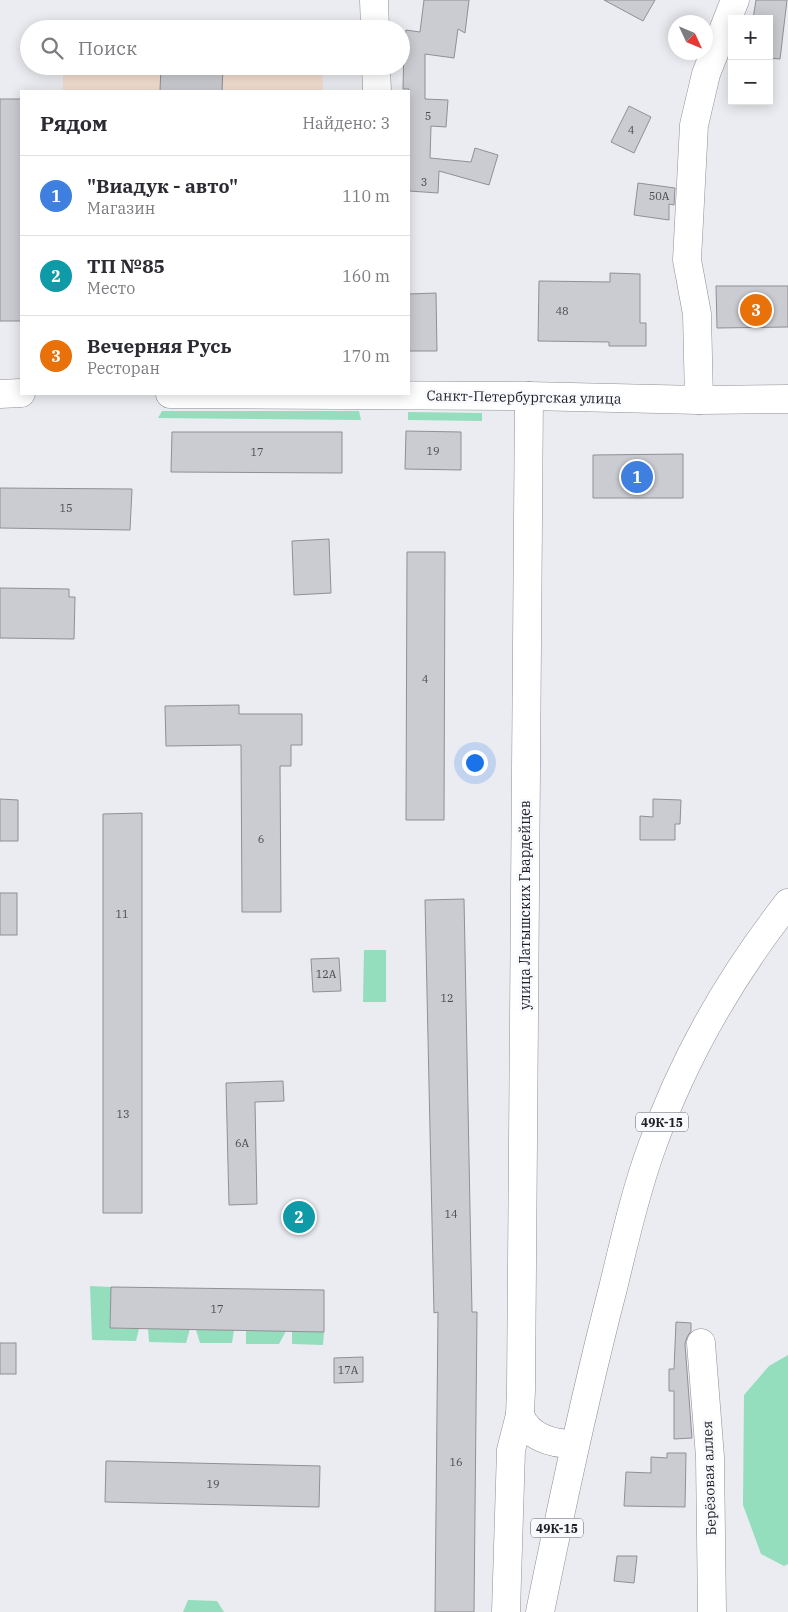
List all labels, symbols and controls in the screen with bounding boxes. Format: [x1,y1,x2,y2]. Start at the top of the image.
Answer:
north arrow [668,15,713,60]
map controls [728,15,773,105]
button: + [728,15,773,60]
search box [20,20,410,75]
icon: search [38,34,66,62]
text: Поиск [78,36,137,60]
button: − [728,60,773,105]
text: Рядом [40,109,108,137]
house number: 5 [425,109,431,123]
text: Найдено: 3 [302,113,390,133]
house number: 4 [628,123,635,137]
text: "Виадук - авто" [87,174,238,198]
house number: 3 [421,175,427,189]
text: 1 [51,186,61,206]
text: 110 m [342,186,390,206]
house number: 50А [649,189,670,203]
text: Магазин [87,198,155,218]
text: ТП №85 [87,254,165,278]
text: 2 [51,266,61,286]
text: 160 m [342,266,390,286]
text: Место [87,278,135,298]
pin: 3 [740,291,772,329]
house number: 48 [555,304,569,318]
text: Вечерняя Русь [87,334,231,358]
text: 3 [51,346,61,366]
text: 170 m [342,346,390,366]
text: Ресторан [87,358,160,378]
street label: Санкт-Петербургская улица [426,386,622,408]
house number: 19 [426,444,440,458]
house number: 17 [250,445,264,459]
pin: 1 [621,458,653,496]
house number: 15 [59,501,73,515]
house number: 4 [422,672,429,686]
your location [462,750,488,776]
street label: улица Латышских Гвардейцев [516,800,534,1010]
house number: 6 [258,832,264,846]
house number: 11 [115,907,129,921]
house number: 12А [316,967,337,981]
house number: 12 [440,991,454,1005]
house number: 13 [116,1107,130,1121]
road number: 49К-15 [636,1112,688,1132]
house number: 6А [235,1136,250,1150]
pin: 2 [283,1198,315,1236]
house number: 14 [444,1207,458,1221]
house number: 17 [210,1302,224,1316]
house number: 17А [338,1363,359,1377]
street label: Берёзовая аллея [698,1420,720,1536]
house number: 16 [449,1455,463,1469]
house number: 19 [206,1477,220,1491]
road number: 49К-15 [531,1519,583,1538]

